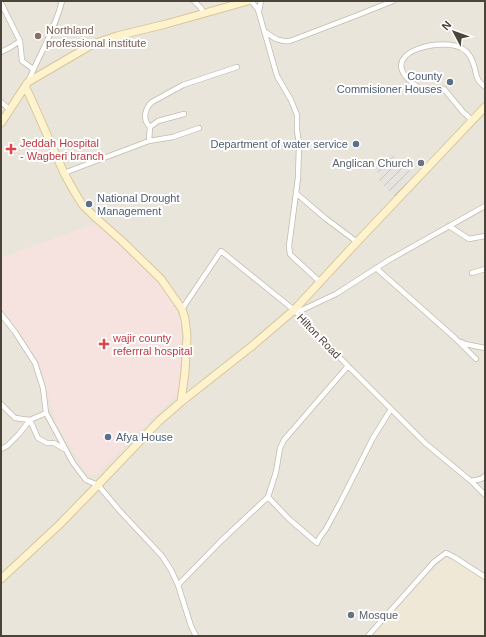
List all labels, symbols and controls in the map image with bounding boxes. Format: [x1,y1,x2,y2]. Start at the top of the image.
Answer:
north arrow [434,12,474,52]
text: N [439,18,454,32]
place label: Northland professional institute [46,24,146,49]
marker: Northland professional institute [33,31,43,41]
place label: County Commisioner Houses [337,70,442,95]
marker: County Commisioner Houses [445,77,455,87]
place label: Jeddah Hospital - Wagberi branch [20,137,104,162]
place label: Department of water service [210,138,348,150]
marker: Department of water service [351,139,361,149]
marker: Jeddah Hospital - Wagberi branch [5,143,17,155]
place label: Anglican Church [332,157,413,169]
marker: Anglican Church [416,158,426,168]
place label: National Drought Management [97,192,180,217]
marker: National Drought Management [84,199,94,209]
street label: Hilton Road [295,311,343,361]
place label: wajir county referrral hospital [112,332,192,357]
marker: wajir county referrral hospital [98,338,110,350]
place label: Afya House [116,431,173,443]
marker: Afya House [103,432,113,442]
place label: Mosque [359,609,398,621]
marker: Mosque [346,610,356,620]

